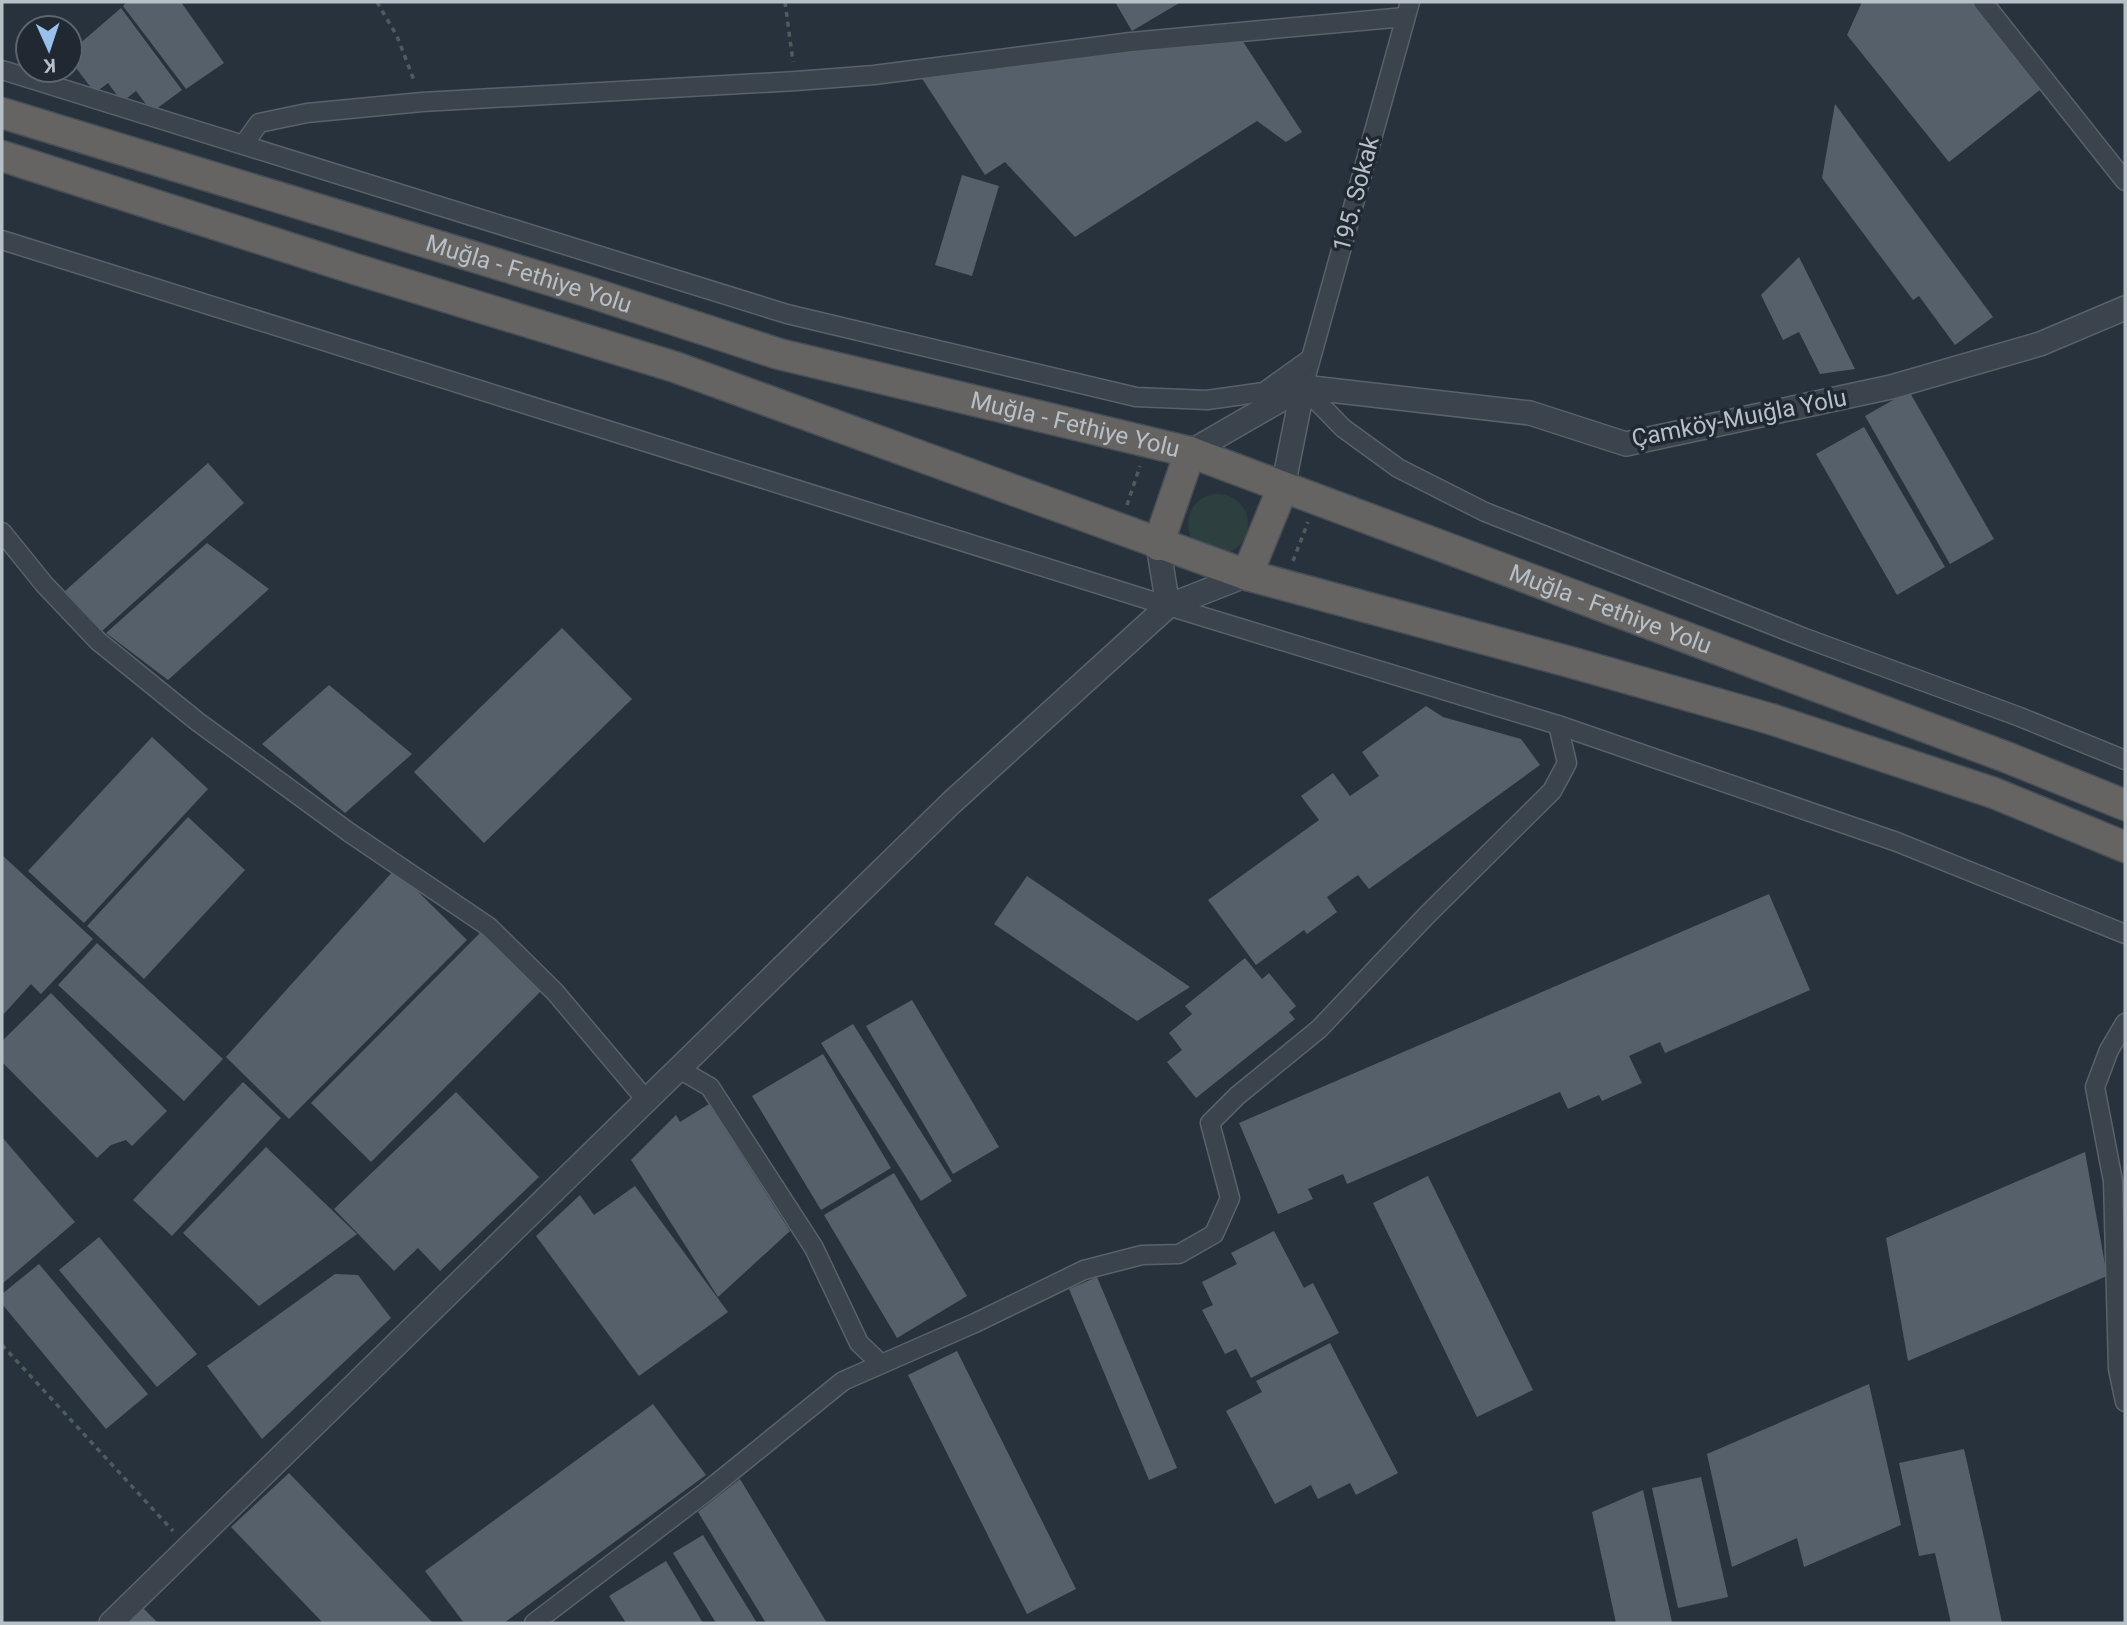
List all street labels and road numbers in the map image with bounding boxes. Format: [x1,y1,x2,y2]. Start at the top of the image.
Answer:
street label: 195. Sokak [1327,133,1385,255]
street label: Muğla - Fethiye Yolu [423,229,636,319]
street label: Çamköy-Muığla Yolu [1629,383,1849,453]
street label: Muğla - Fethiye Yolu [968,386,1183,463]
street label: Muğla - Fethiye Yolu [1505,559,1716,660]

